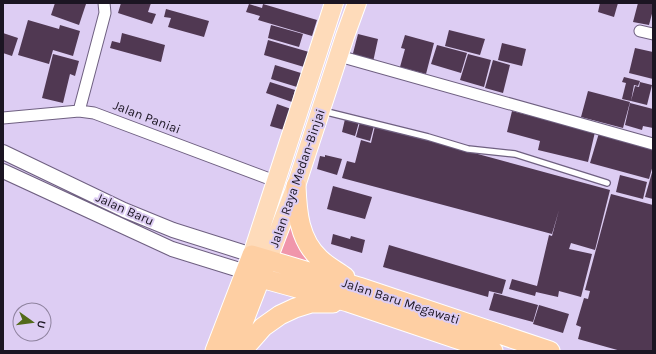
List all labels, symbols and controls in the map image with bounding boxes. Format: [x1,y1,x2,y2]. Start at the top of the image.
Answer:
street label: Jalan Paniai [111,97,183,137]
street label: Jalan Raya Medan-Binjai [266,107,328,249]
street label: Jalan Baru [94,190,156,228]
street label: Jalan Baru Megawati [340,275,462,327]
north arrow [12,302,52,342]
text: U [34,319,48,330]

